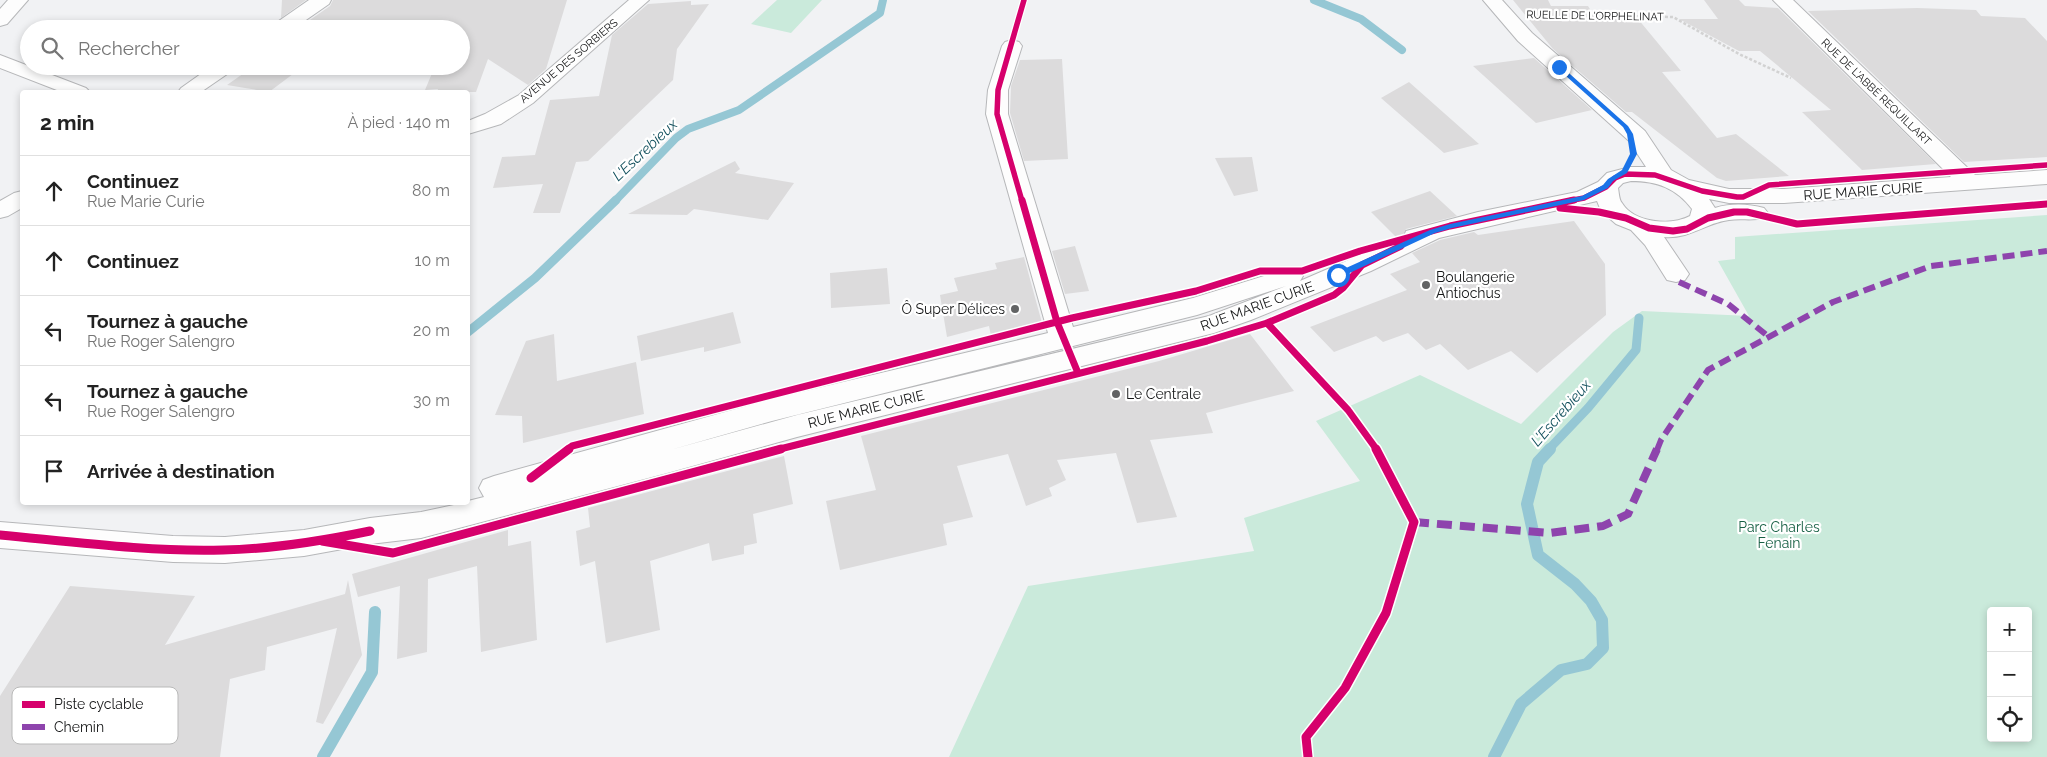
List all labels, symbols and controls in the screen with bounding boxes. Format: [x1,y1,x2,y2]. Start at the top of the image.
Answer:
street label: RUELLE DE L'ORPHELINAT [1526,8,1664,24]
street label: AVENUE DES SORBIERS [517,16,621,106]
search box [20,20,470,75]
icon: search [38,34,66,62]
street label: RUE DE L'ABBÉ REQUILLART [1818,35,1935,148]
text: Rechercher [78,37,180,59]
route end [1548,56,1571,79]
text: 2 min [40,110,94,135]
text: À pied · 140 m [348,113,450,132]
water label: L'Escrebieux [609,115,682,185]
text: Continuez [87,170,179,192]
icon: ahead [40,177,68,205]
street label: RUE MARIE CURIE [1803,179,1923,203]
text: 80 m [412,181,450,200]
text: Rue Marie Curie [87,192,205,211]
icon: ahead [40,247,68,275]
text: Continuez [87,250,179,272]
text: 10 m [415,251,450,270]
route start [1327,264,1350,287]
place label: Boulangerie Antiochus [1436,269,1515,301]
street label: RUE MARIE CURIE [1198,278,1316,334]
marker: Boulangerie Antiochus [1420,279,1432,291]
place label: Ô Super Délices [901,300,1005,317]
marker: Ô Super Délices [1009,303,1021,315]
text: Tournez à gauche [87,310,248,332]
icon: left [40,317,68,345]
text: 20 m [413,321,450,340]
text: Rue Roger Salengro [87,332,235,351]
water label: L'Escrebieux [1527,375,1595,450]
text: Tournez à gauche [87,380,248,402]
place label: Le Centrale [1126,386,1201,402]
icon: left [40,387,68,415]
street label: RUE MARIE CURIE [806,387,926,431]
marker: Le Centrale [1110,388,1122,400]
text: 30 m [413,391,450,410]
text: Rue Roger Salengro [87,402,235,421]
icon: arrive [40,457,68,485]
text: Arrivée à destination [87,460,275,482]
park label: Parc Charles Fenain [1738,519,1820,551]
map controls [1987,607,2032,742]
button: + [1987,607,2032,652]
button: − [1987,652,2032,697]
legend [12,687,178,744]
text: Piste cyclable [54,696,144,712]
button: locate [1987,697,2032,742]
text: Chemin [54,719,104,735]

